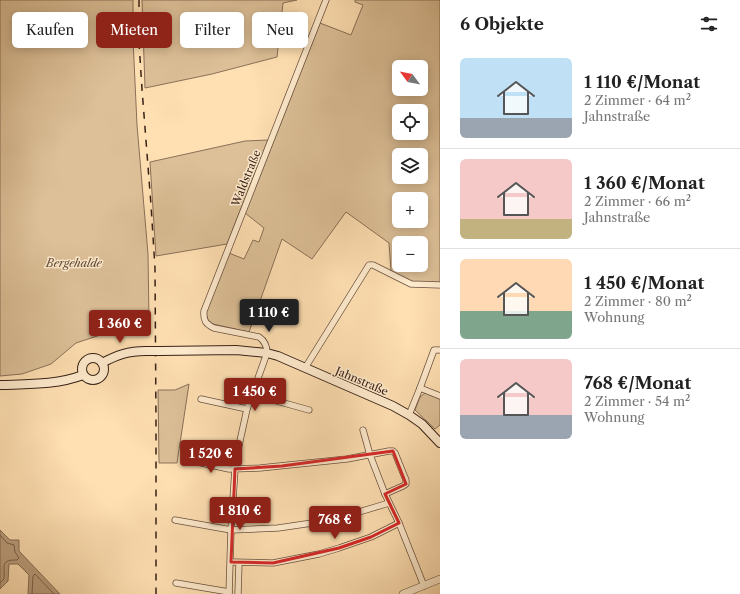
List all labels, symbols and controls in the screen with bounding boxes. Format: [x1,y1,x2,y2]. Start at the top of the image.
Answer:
chip: Kaufen [12,12,88,48]
chip: Mieten [96,12,172,48]
chip: Filter [180,12,244,48]
chip: Neu [252,12,308,48]
icon: filters [698,13,720,35]
text: 6 Objekte [460,14,544,34]
north arrow [392,60,428,96]
map controls [392,60,428,272]
text: 1 110 €/Monat [584,72,700,92]
icon: home [492,74,540,122]
text: 2 Zimmer · 64 m² [584,92,691,108]
button: locate [392,104,428,140]
text: Jahnstraße [584,108,650,124]
street label: Waldstraße [228,148,264,209]
button: layers [392,148,428,184]
text: 1 360 €/Monat [584,173,705,193]
icon: home [492,175,540,223]
button: + [392,192,428,228]
text: 2 Zimmer · 66 m² [584,193,691,209]
text: Jahnstraße [584,209,650,225]
button: − [392,236,428,272]
park label: Bergehalde [45,256,103,270]
text: 1 450 €/Monat [584,273,704,293]
icon: home [492,275,540,323]
text: 2 Zimmer · 80 m² [584,293,692,309]
pin: 1 110 € [232,299,306,333]
text: 1 110 € [249,304,289,320]
text: Wohnung [584,309,644,325]
pin: 1 360 € [83,310,157,344]
text: 1 360 € [98,315,142,331]
street label: Jahnstraße [332,363,391,398]
text: 768 €/Monat [584,373,691,393]
icon: home [492,375,540,423]
pin: 1 450 € [218,378,292,412]
text: 1 450 € [233,383,277,399]
text: 2 Zimmer · 54 m² [584,393,690,409]
text: Wohnung [584,409,644,425]
pin: 1 520 € [174,440,248,474]
text: 1 520 € [189,445,233,461]
pin: 1 810 € [203,497,277,531]
text: 1 810 € [219,502,261,518]
pin: 768 € [307,506,363,540]
text: 768 € [318,511,352,527]

